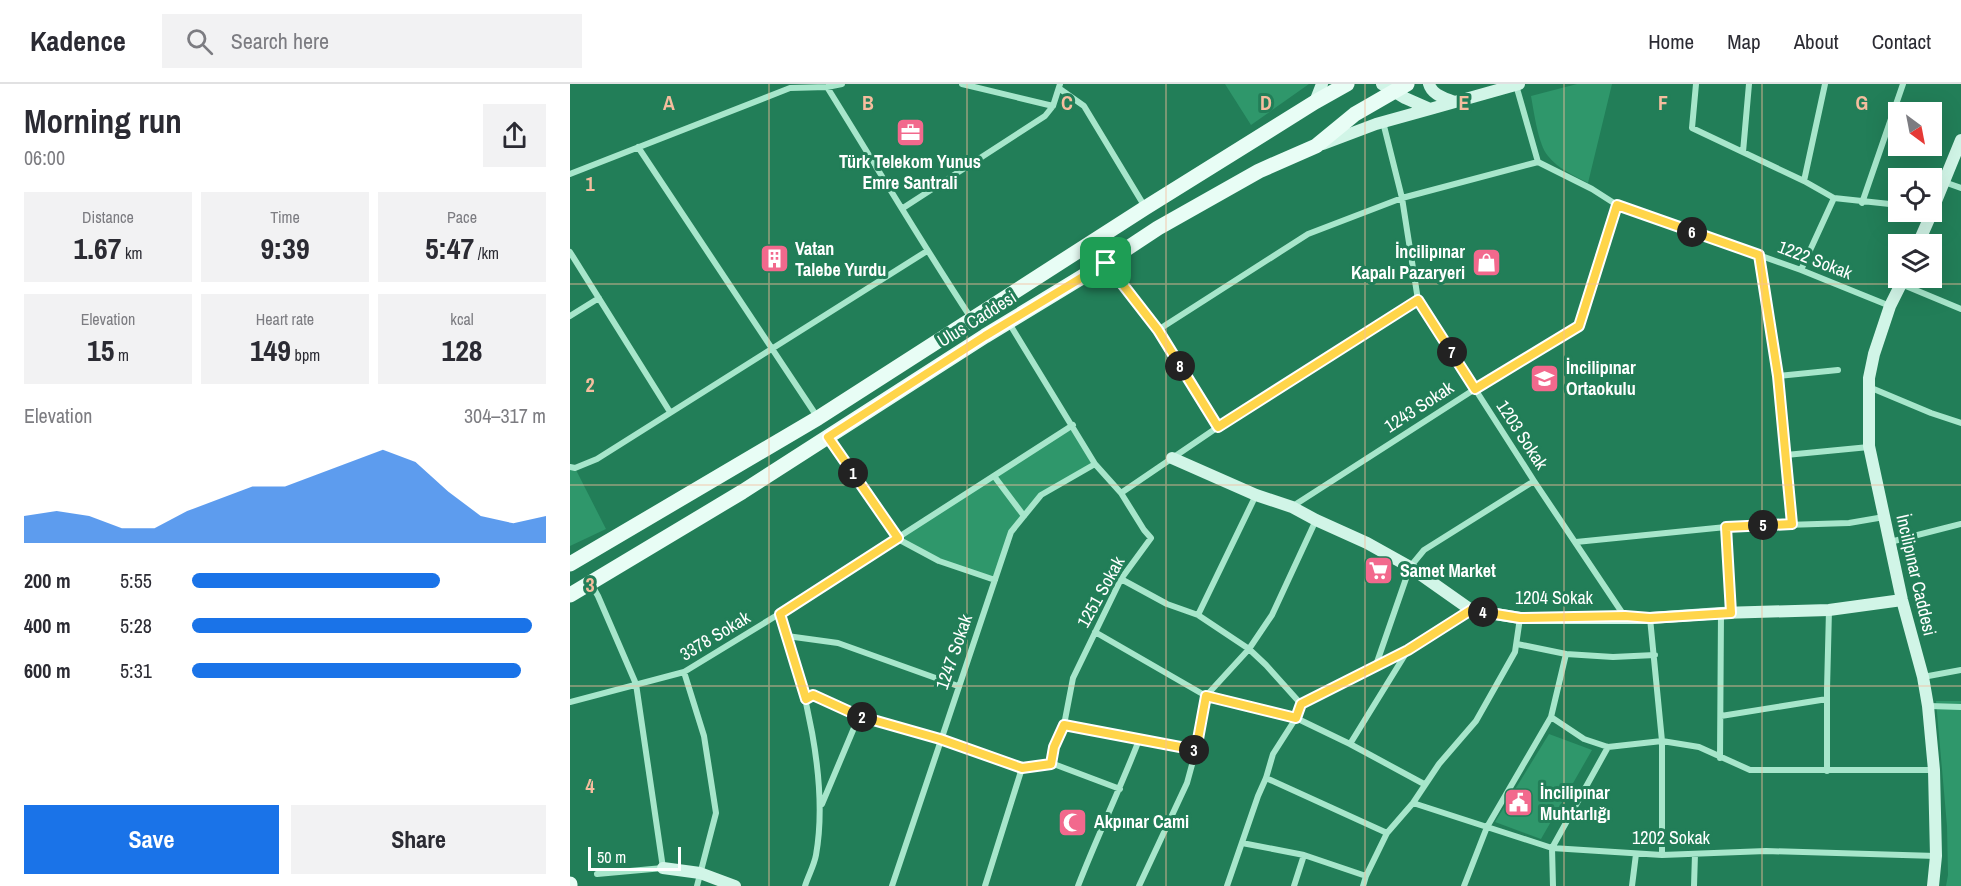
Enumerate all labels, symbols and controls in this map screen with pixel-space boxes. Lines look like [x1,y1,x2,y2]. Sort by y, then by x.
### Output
search box [162,14,582,68]
text: Kadence [30,22,126,60]
icon: search [183,25,216,58]
text: Search here [231,26,329,56]
text: Home [1648,27,1694,56]
text: Map [1727,27,1761,56]
text: About [1794,27,1839,56]
text: Contact [1872,27,1931,56]
text: A [663,89,675,116]
text: B [862,89,874,116]
text: C [1061,89,1073,116]
text: D [1260,89,1272,116]
text: E [1459,89,1470,116]
text: F [1658,89,1668,116]
text: G [1856,89,1868,116]
text: Morning run [24,99,182,143]
north arrow [1888,102,1942,156]
map controls [1888,102,1942,288]
button: share [483,104,546,167]
office icon: Türk Telekom Yunus Emre Santrali [894,117,926,149]
text: 06:00 [24,144,65,171]
place label: Türk Telekom Yunus Emre Santrali [839,149,981,195]
button: locate [1888,168,1942,222]
text: 1 [585,170,595,197]
text: Distance [82,206,134,228]
text: Time [270,206,300,228]
text: Pace [447,206,477,228]
pin: 6 [1677,217,1707,247]
text: 6 [1688,221,1696,243]
text: 1.67 [73,228,121,268]
text: 9:39 [260,228,310,268]
text: 5:47 [425,228,474,268]
street label: 1222 Sokak [1774,234,1857,285]
button: layers [1888,234,1942,288]
place label: Vatan Talebe Yurdu [795,236,886,282]
pin [1080,237,1131,288]
place label: İncilipınar Kapalı Pazaryeri [1351,239,1465,285]
text: km [121,242,143,264]
text: /km [474,242,499,264]
building icon: Vatan Talebe Yurdu [758,243,790,275]
icon: arrive [1089,246,1122,279]
shop icon: İncilipınar Kapalı Pazaryeri [1470,246,1502,278]
street label: Ulus Caddesi [933,284,1021,353]
text: Elevation [81,308,135,330]
text: Heart rate [256,308,314,330]
text: kcal [450,308,474,330]
text: 15 [87,330,114,370]
text: 149 [250,330,291,370]
text: 128 [441,330,483,370]
pin: 7 [1437,337,1467,367]
text: 7 [1448,341,1456,363]
text: m [114,344,129,366]
text: bpm [291,344,320,366]
pin: 8 [1165,351,1195,381]
text: 8 [1176,355,1184,377]
place label: İncilipınar Ortaokulu [1566,355,1636,401]
school or university icon: İncilipınar Ortaokulu [1529,362,1561,394]
text: 2 [585,371,595,398]
street label: 1243 Sokak [1379,375,1459,438]
street label: 1203 Sokak [1491,395,1554,475]
text: Elevation [24,402,92,429]
text: 304–317 m [464,402,546,429]
pin: 1 [838,458,868,488]
text: 1 [849,462,857,484]
pin: 5 [1748,510,1778,540]
street label: İncilipınar Caddesi [1890,512,1943,638]
text: 5 [1759,514,1767,536]
street label: 1251 Sokak [1071,551,1131,632]
supermarket icon: Samet Market [1363,555,1395,587]
place label: Samet Market [1400,558,1496,583]
text: 200 m [24,567,71,594]
text: 5:55 [120,567,152,594]
text: 3 [585,571,595,598]
street label: 1204 Sokak [1515,585,1594,610]
pin: 4 [1468,597,1498,627]
text: 4 [1479,601,1487,623]
street label: 3378 Sokak [675,604,755,666]
street label: 1247 Sokak [929,610,978,693]
text: 400 m [24,612,71,639]
text: 5:28 [120,612,152,639]
text: 600 m [24,657,71,684]
text: 5:31 [120,657,152,684]
pin: 2 [847,702,877,732]
text: 2 [858,706,866,728]
pin: 3 [1179,735,1209,765]
text: 3 [1190,739,1198,761]
text: 4 [585,772,595,799]
place label: İncilipınar Muhtarlığı [1540,780,1611,826]
public building icon: İncilipınar Muhtarlığı [1503,787,1535,819]
button: Save [24,805,279,874]
button: Share [291,805,546,874]
mosque icon: Akpınar Cami [1057,806,1089,838]
place label: Akpınar Cami [1094,809,1189,834]
street label: 1202 Sokak [1632,825,1711,850]
scale bar [588,844,681,872]
text: 50 m [597,846,626,868]

